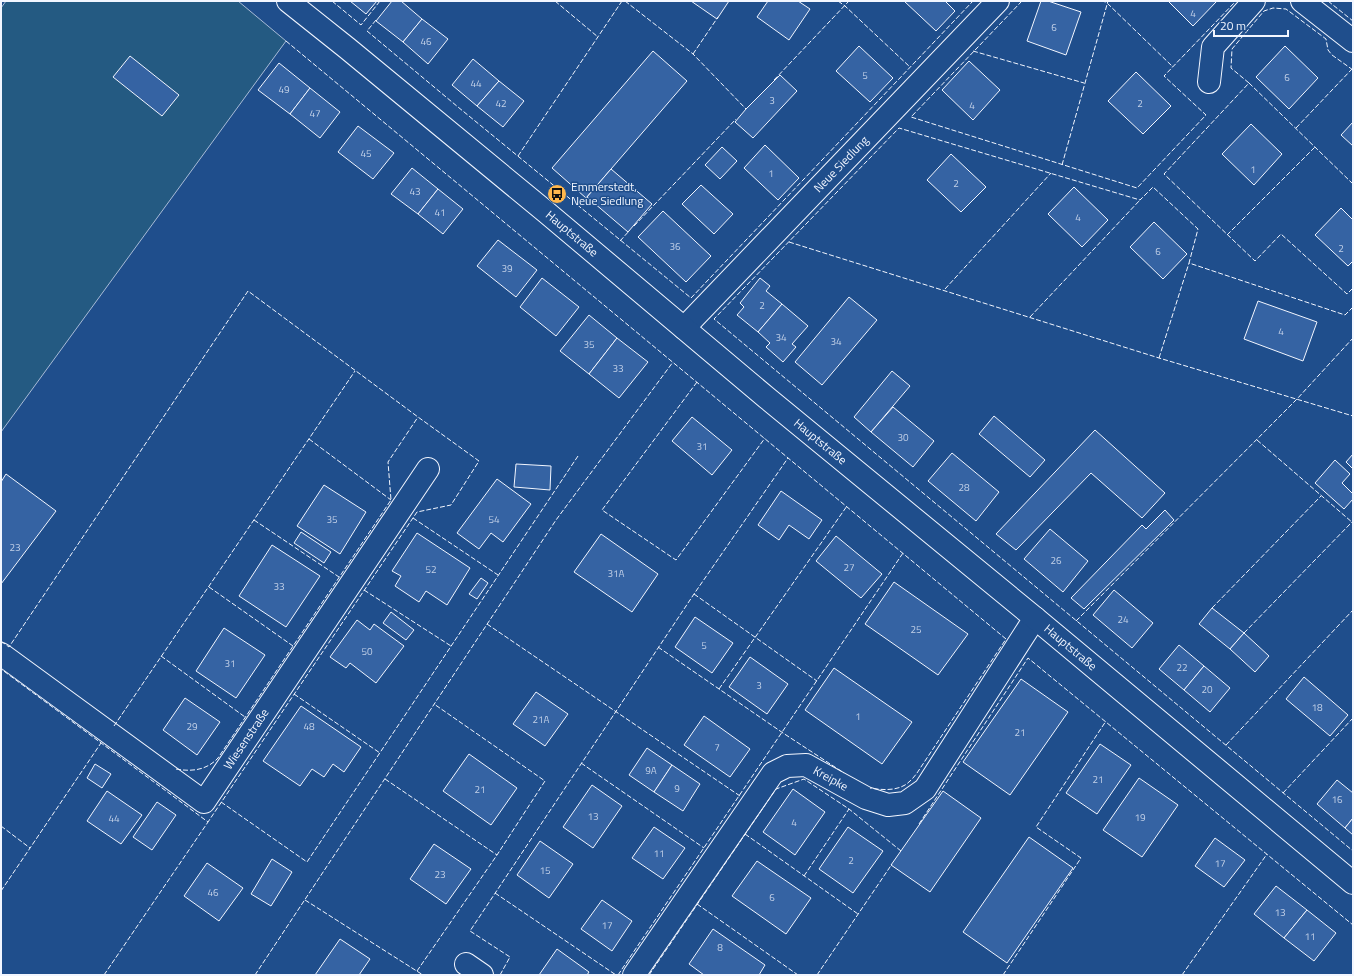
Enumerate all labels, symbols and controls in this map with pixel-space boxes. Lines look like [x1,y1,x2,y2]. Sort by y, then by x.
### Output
house number: 4 [1190,6,1196,21]
scale bar [1214,12,1288,38]
text: 20 m [1220,16,1246,35]
house number: 6 [1051,20,1057,35]
house number: 46 [420,34,432,49]
house number: 5 [862,68,868,83]
house number: 6 [1284,70,1290,85]
house number: 44 [470,76,482,91]
house number: 49 [278,82,290,97]
house number: 3 [769,93,775,108]
house number: 42 [495,96,507,111]
house number: 2 [1137,96,1143,111]
house number: 4 [969,98,975,113]
house number: 47 [309,106,321,121]
street label: Neue Siedlung [809,131,873,197]
house number: 45 [360,146,372,161]
house number: 1 [1250,162,1256,177]
house number: 1 [768,166,774,181]
house number: 2 [953,176,959,191]
place label: Emmerstedt, Neue Siedlung [571,177,643,210]
bus stop icon: Emmerstedt, Neue Siedlung [546,183,568,205]
house number: 43 [409,184,421,199]
house number: 41 [434,205,446,220]
street label: Hauptstraße [542,205,603,261]
house number: 4 [1075,210,1081,225]
house number: 36 [669,239,681,254]
house number: 2 [1338,241,1344,256]
house number: 6 [1155,244,1161,259]
house number: 39 [501,261,513,276]
house number: 2 [759,298,765,313]
house number: 4 [1278,324,1284,339]
house number: 34 [775,330,787,345]
house number: 34 [830,334,842,349]
house number: 35 [583,337,595,352]
house number: 33 [612,361,624,376]
street label: Hauptstraße [790,414,851,469]
house number: 30 [897,430,909,445]
house number: 31 [696,439,708,454]
house number: 28 [958,480,970,495]
house number: 35 [326,512,338,527]
house number: 54 [488,512,500,527]
house number: 23 [9,540,21,555]
house number: 26 [1050,553,1062,568]
house number: 27 [843,560,855,575]
house number: 52 [425,562,437,577]
house number: 31A [607,566,625,581]
house number: 33 [273,579,285,594]
house number: 24 [1117,612,1129,627]
street label: Hauptstraße [1040,619,1101,675]
house number: 25 [910,622,922,637]
house number: 5 [701,638,707,653]
house number: 50 [361,644,373,659]
house number: 31 [224,656,236,671]
house number: 22 [1176,660,1188,675]
house number: 3 [756,678,762,693]
house number: 20 [1201,682,1213,697]
house number: 18 [1311,700,1323,715]
street label: Wiesenstraße [218,704,273,773]
house number: 1 [855,709,861,724]
house number: 21A [532,712,550,727]
house number: 29 [186,719,198,734]
house number: 48 [303,719,315,734]
house number: 21 [1014,725,1026,740]
house number: 7 [714,740,720,755]
street label: Kreipke [810,761,852,795]
house number: 9A [645,763,657,778]
house number: 21 [1092,772,1104,787]
house number: 9 [674,781,680,796]
house number: 21 [474,782,486,797]
house number: 16 [1331,792,1343,807]
house number: 13 [587,809,599,824]
house number: 19 [1134,810,1146,825]
house number: 44 [108,811,120,826]
house number: 4 [791,815,797,830]
house number: 11 [653,846,665,861]
house number: 2 [848,853,854,868]
house number: 17 [1214,856,1226,871]
house number: 15 [539,863,551,878]
house number: 23 [434,867,446,882]
house number: 46 [207,885,219,900]
house number: 6 [769,890,775,905]
house number: 13 [1274,905,1286,920]
house number: 17 [601,918,613,933]
house number: 11 [1304,929,1316,944]
house number: 8 [717,940,723,955]

